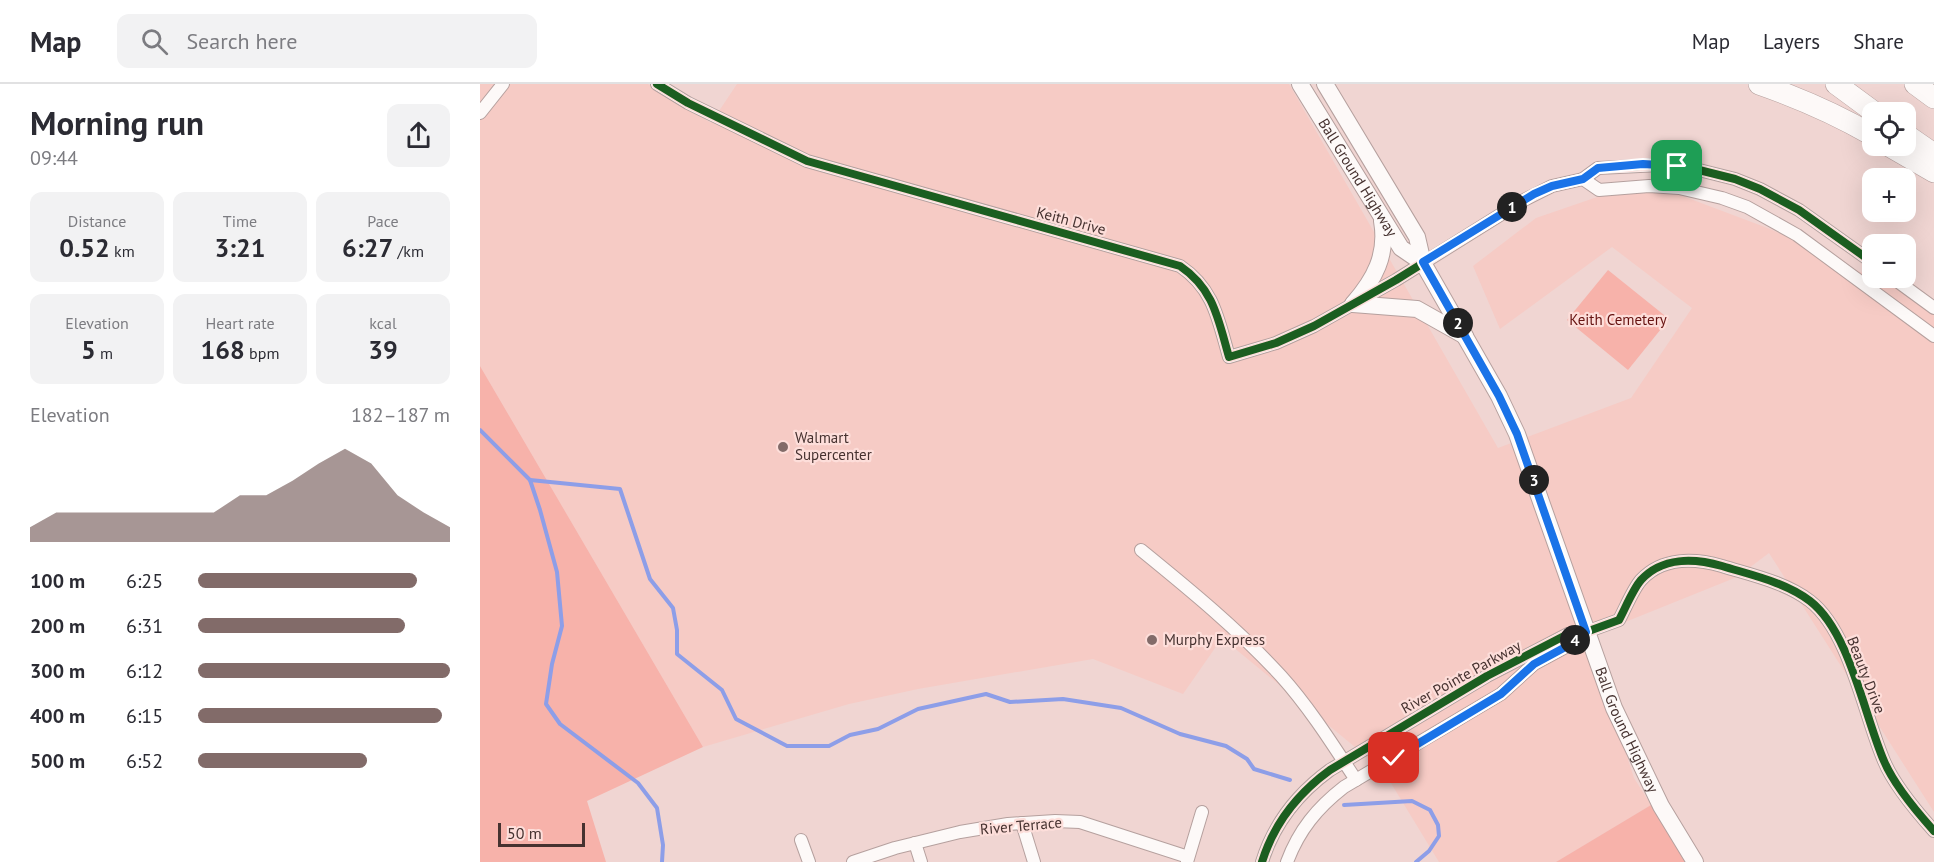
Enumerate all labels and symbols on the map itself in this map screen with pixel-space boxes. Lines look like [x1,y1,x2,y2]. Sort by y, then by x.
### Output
street label: Ball Ground Highway [1314,115,1402,240]
pin [1651,140,1702,191]
pin: 1 [1497,192,1527,222]
street label: Keith Drive [1034,202,1108,239]
pin: 2 [1443,308,1473,338]
park label: Keith Cemetery [1569,310,1667,329]
place label: Walmart Supercenter [795,428,872,464]
marker: Walmart Supercenter [776,440,790,454]
pin: 3 [1519,465,1549,495]
pin: 4 [1560,625,1590,655]
place label: Murphy Express [1164,630,1265,649]
marker: Murphy Express [1145,633,1159,647]
street label: Beauty Drive [1843,634,1890,716]
street label: River Pointe Parkway [1397,636,1524,717]
street label: Ball Ground Highway [1591,664,1663,795]
pin [1368,732,1419,783]
street label: River Terrace [979,812,1063,839]
scale bar [498,820,585,848]

